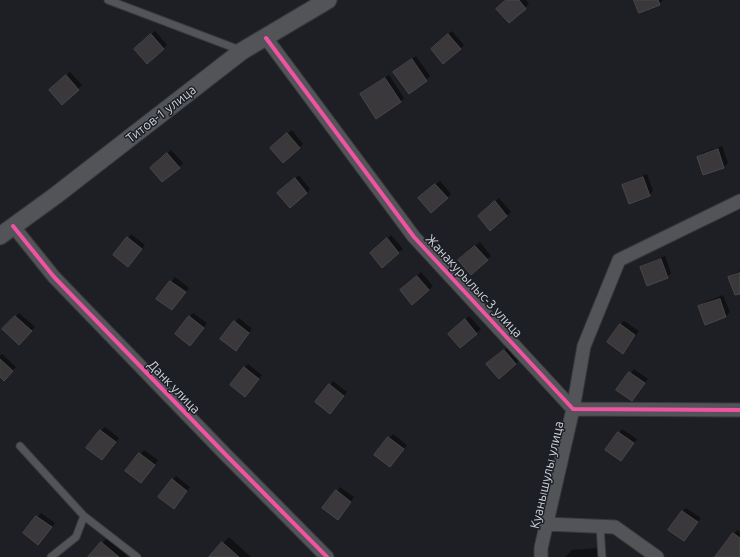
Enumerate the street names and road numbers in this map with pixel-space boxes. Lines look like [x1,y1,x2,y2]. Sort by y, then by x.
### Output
street label: Титов-1 улица [123,82,199,146]
street label: Жанакурылыс-3 улица [422,231,526,341]
street label: Данк улица [145,357,203,417]
street label: Куанышулы улица [527,420,567,530]

